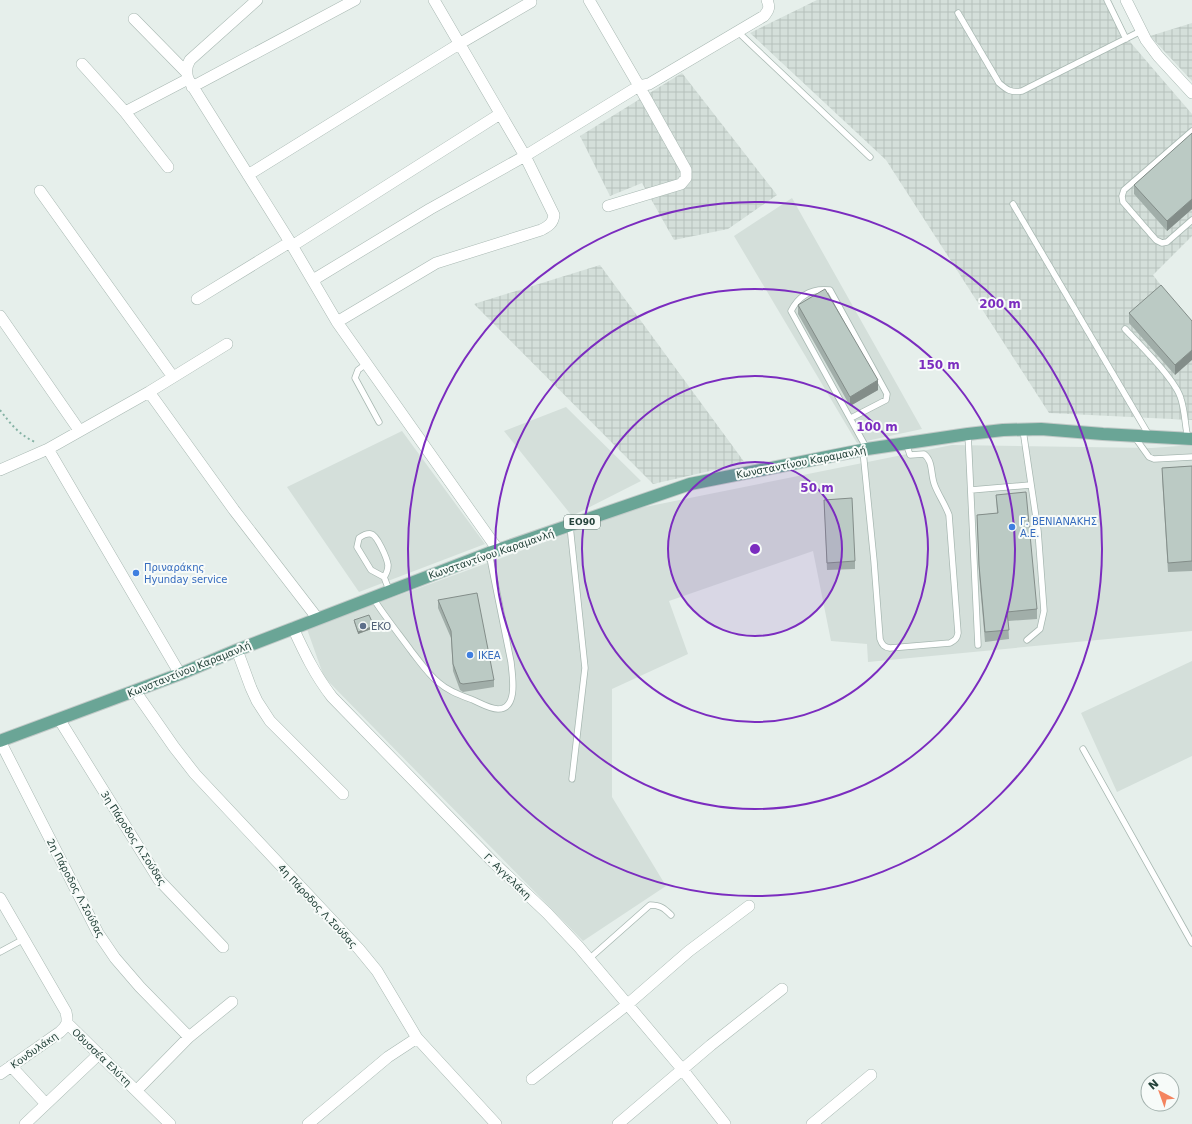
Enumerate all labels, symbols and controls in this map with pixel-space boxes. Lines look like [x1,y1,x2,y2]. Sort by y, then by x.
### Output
text: 200 m [979,297,1021,311]
text: 150 m [918,358,960,372]
text: 100 m [856,420,898,434]
street label: Κωνσταντίνου Καραμανλή [735,444,867,480]
text: 50 m [800,481,834,495]
road number: ΕΟ90 [564,515,600,529]
place label: Γ. ΒΕΝΙΑΝΑΚΗΣ A.E. [1020,516,1097,539]
marker: Γ. ΒΕΝΙΑΝΑΚΗΣ A.E. [1007,522,1017,532]
street label: Κωνσταντίνου Καραμανλή [427,528,555,581]
centre of rings [748,542,762,556]
place label: Πριναράκης Hyunday service [144,562,228,585]
marker: Πριναράκης Hyunday service [131,568,141,578]
marker: EKO [358,621,368,631]
place label: EKO [371,621,391,632]
street label: Κωνσταντίνου Καραμανλή [126,640,252,699]
marker: IKEA [465,650,475,660]
place label: IKEA [478,650,501,661]
street label: 3η Πάροδος Λ.Σούδας [99,789,168,888]
street label: 2η Πάροδος Λ.Σούδας [45,837,106,940]
street label: Γ. Αγγελάκη [482,851,533,901]
street label: 4η Πάροδος Λ.Σούδας [276,862,359,951]
street label: Οδυσσέα Ελύτη [70,1026,134,1088]
street label: Κονδυλάκη [9,1030,60,1071]
north arrow [1140,1072,1180,1112]
text: N [1146,1077,1162,1093]

